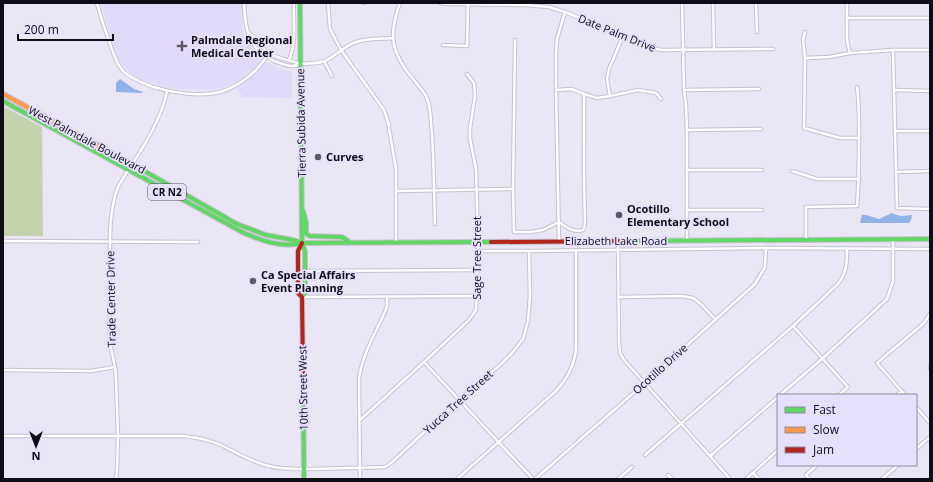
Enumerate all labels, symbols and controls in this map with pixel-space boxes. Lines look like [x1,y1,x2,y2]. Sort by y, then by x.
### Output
street label: Date Palm Drive [576,10,658,55]
scale bar [18,16,113,42]
text: 200 m [24,21,59,38]
place label: Palmdale Regional Medical Center [191,32,292,60]
marker: Palmdale Regional Medical Center [176,40,188,52]
street label: Tierra Subida Avenue [292,68,309,178]
street label: West Palmdale Boulevard [26,102,149,177]
place label: Curves [326,149,364,164]
marker: Curves [313,152,323,162]
road number: CR N2 [148,184,186,200]
place label: Ocotillo Elementary School [627,201,729,229]
marker: Ocotillo Elementary School [614,210,624,220]
street label: Sage Tree Street [469,216,484,300]
street label: Elizabeth Lake Road [565,233,667,248]
street label: Trade Center Drive [102,251,119,347]
place label: Ca Special Affairs Event Planning [261,267,356,295]
marker: Ca Special Affairs Event Planning [248,276,258,286]
street label: Ocotillo Drive [629,340,690,397]
street label: 10th Street West [294,345,311,431]
street label: Yucca Tree Street [420,366,496,437]
legend [777,394,917,466]
text: Fast [813,401,836,418]
text: Slow [813,421,840,438]
north arrow [16,426,56,466]
text: Jam [812,441,834,458]
text: N [32,449,40,464]

